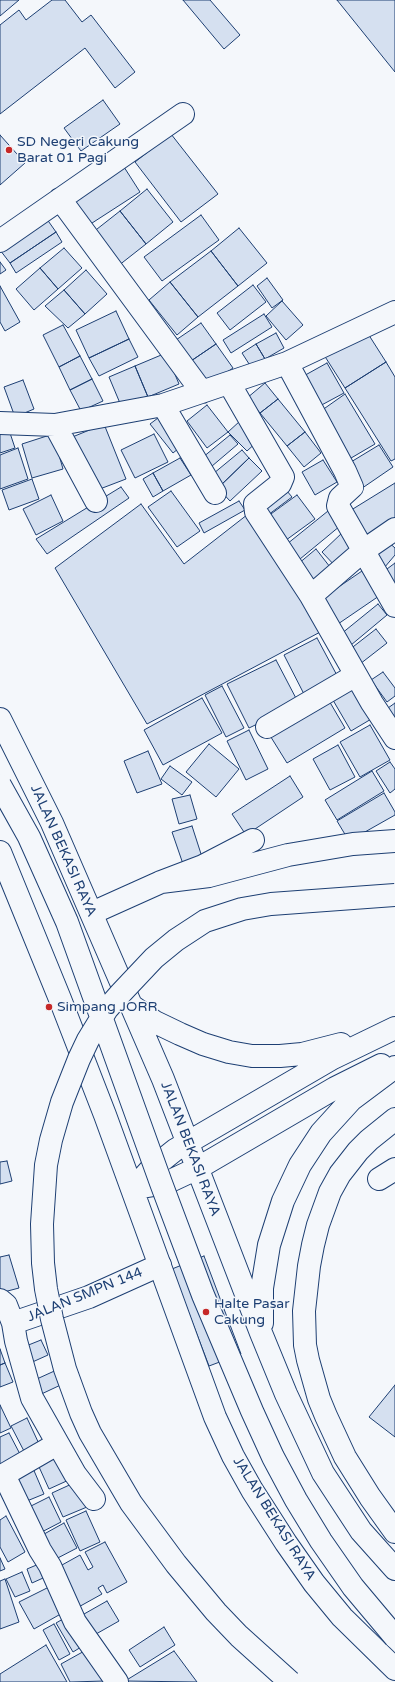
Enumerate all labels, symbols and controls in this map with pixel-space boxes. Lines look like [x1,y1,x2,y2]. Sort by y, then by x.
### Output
place label: SD Negeri Cakung Barat 01 Pagi [17,134,139,166]
marker: SD Negeri Cakung Barat 01 Pagi [4,145,14,155]
street label: JALAN BEKASI RAYA [26,782,100,920]
place label: Simpang JORR [57,999,157,1015]
marker: Simpang JORR [44,1002,54,1012]
street label: JALAN BEKASI RAYA [157,1079,223,1219]
street label: JALAN SMPN 144 [25,1264,145,1326]
place label: Halte Pasar Cakung [214,1296,290,1328]
marker: Halte Pasar Cakung [201,1307,211,1317]
street label: JALAN BEKASI RAYA [229,1454,319,1584]

